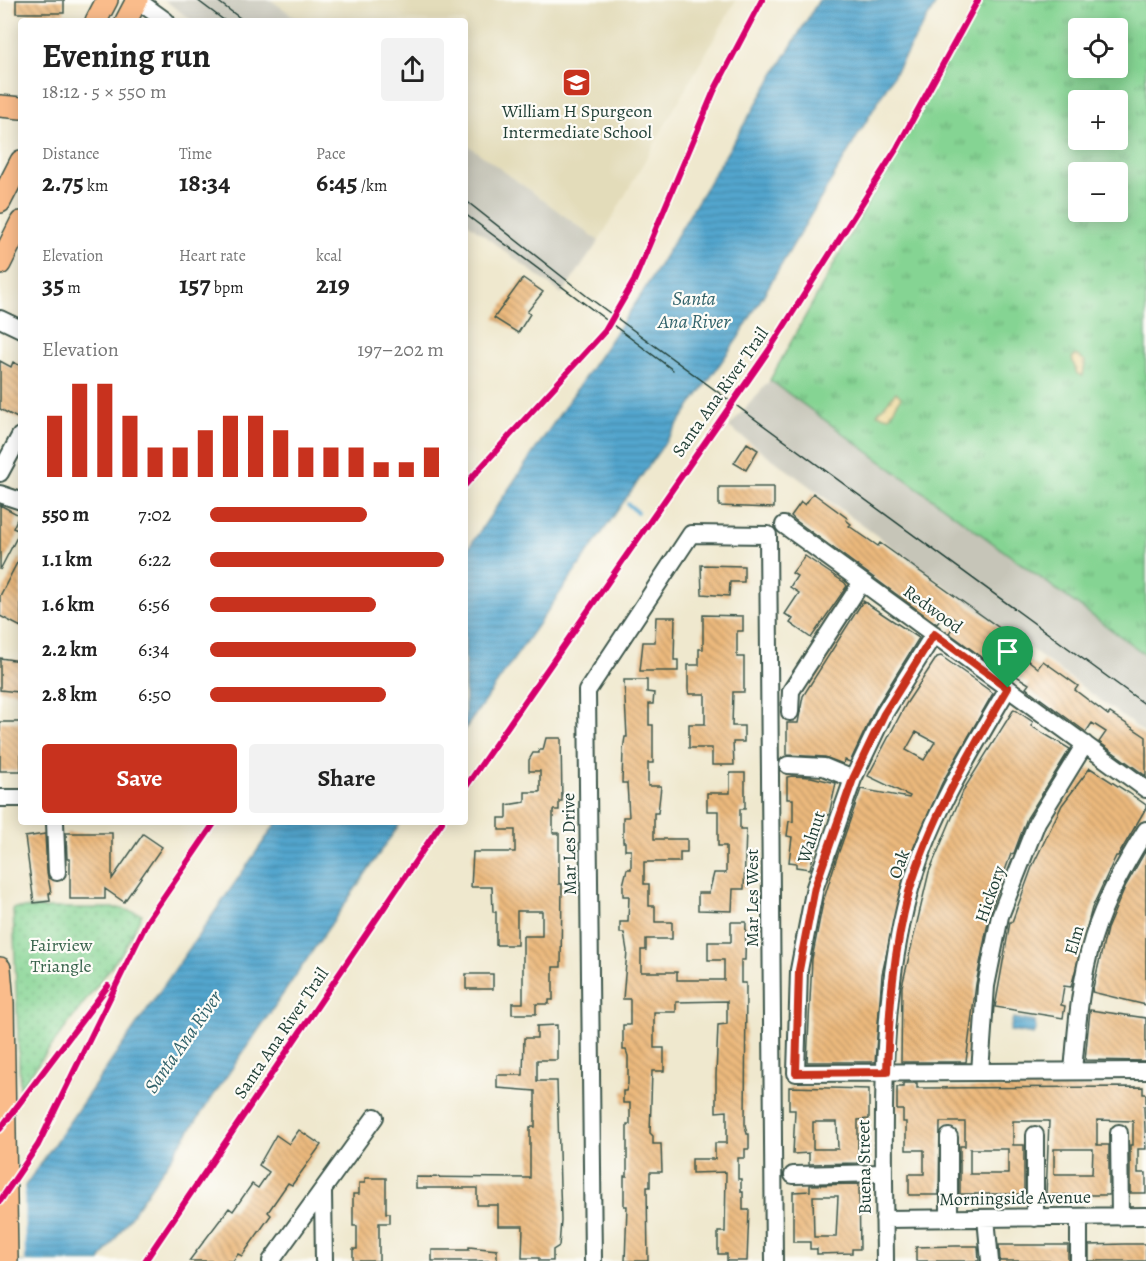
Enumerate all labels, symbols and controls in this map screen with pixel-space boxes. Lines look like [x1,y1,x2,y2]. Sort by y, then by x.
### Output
map controls [1068,18,1128,222]
button: locate [1068,18,1128,78]
text: Evening run [42,33,211,78]
button: share [381,38,444,101]
school or university icon: William H Spurgeon Intermediate School [561,66,593,98]
text: 18:12 · 5 × 550 m [42,78,167,105]
button: + [1068,90,1128,150]
place label: William H Spurgeon Intermediate School [501,99,652,144]
text: Distance [42,143,99,165]
text: Time [179,143,212,165]
text: Pace [316,143,346,165]
button: − [1068,162,1128,222]
text: 2.75 [42,165,84,200]
text: 18:34 [179,165,230,200]
text: 6:45 [316,165,358,200]
text: km [84,175,108,197]
text: /km [358,175,387,197]
text: Elevation [42,245,103,267]
text: Heart rate [179,245,246,267]
text: kcal [316,245,342,267]
text: 35 [42,267,64,302]
text: 157 [179,267,211,302]
text: 219 [316,267,350,302]
text: m [64,277,81,299]
text: bpm [211,277,244,299]
water label: Santa Ana River [657,285,731,335]
street label: Santa Ana River Trail [666,322,774,462]
text: Elevation [42,336,119,363]
text: 197–202 m [357,336,444,363]
text: 550 m [42,501,89,528]
text: 7:02 [138,501,171,528]
text: 1.1 km [42,546,92,573]
text: 6:22 [138,546,171,573]
street label: Redwood [898,579,968,639]
text: 1.6 km [42,591,95,618]
text: 6:56 [138,591,170,618]
pin [982,626,1033,688]
icon: arrive [991,635,1024,668]
text: 2.2 km [42,636,97,663]
text: 6:34 [138,636,169,663]
text: 2.8 km [42,681,97,708]
text: 6:50 [138,681,171,708]
button: Save [42,744,237,813]
button: Share [249,744,444,813]
street label: Mar Les Drive [556,793,582,895]
street label: Walnut [791,808,831,867]
street label: Oak [883,846,915,882]
street label: Mar Les West [740,849,764,947]
street label: Hickory [969,861,1011,926]
street label: Elm [1058,922,1090,958]
park label: Fairview Triangle [30,933,93,978]
street label: Santa Ana River Trail [228,962,334,1103]
water label: Santa Ana River [138,985,229,1099]
street label: Buena Street [851,1119,877,1215]
street label: Morningside Avenue [939,1185,1091,1211]

